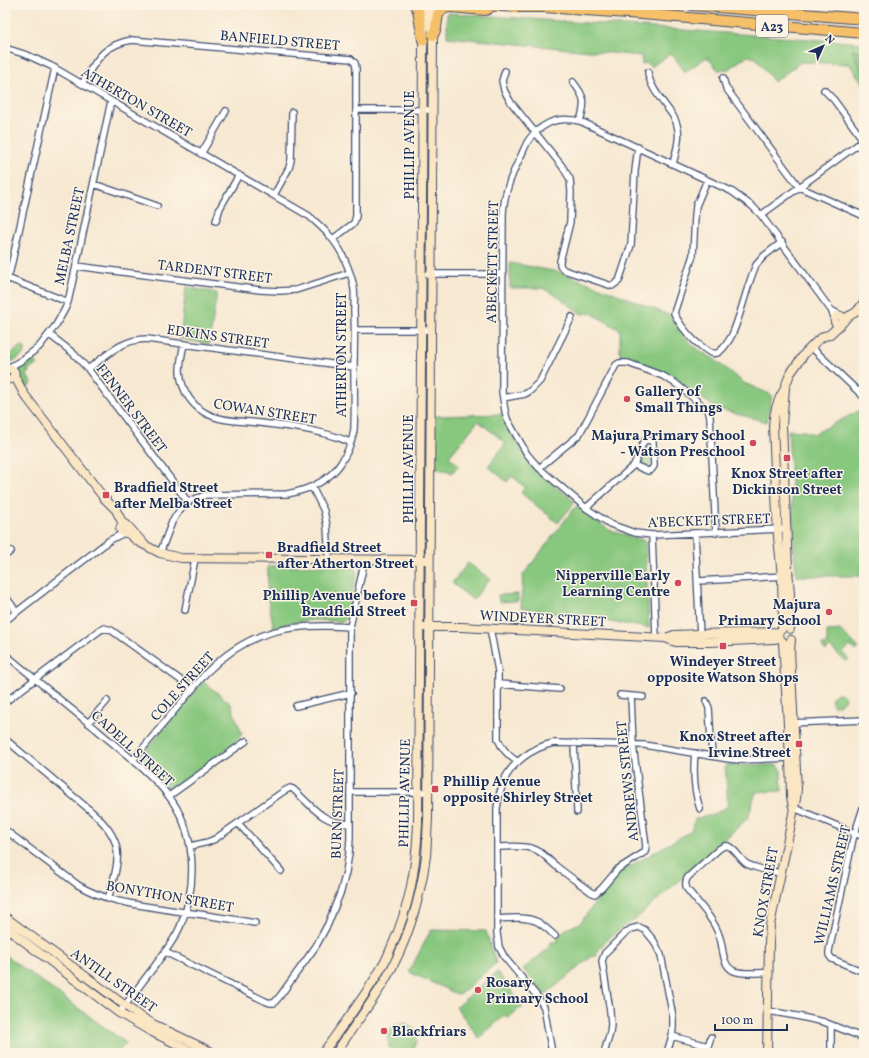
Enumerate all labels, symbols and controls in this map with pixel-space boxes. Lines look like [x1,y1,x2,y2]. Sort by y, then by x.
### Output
road number: A23 [756,15,788,37]
north arrow [803,26,843,66]
street label: BANFIELD STREET [219,27,340,56]
text: N [821,32,837,48]
street label: ATHERTON STREET [77,64,195,143]
street label: PHILLIP AVENUE [401,90,420,200]
street label: MELBA STREET [51,186,90,287]
street label: A'BECKETT STREET [483,200,504,324]
street label: TARDENT STREET [156,256,273,289]
street label: ATHERTON STREET [333,292,352,418]
street label: EDKINS STREET [165,321,270,354]
street label: FENNER STREET [91,360,171,457]
place label: Gallery of Small Things [635,383,722,418]
marker: Gallery of Small Things [622,394,632,404]
street label: COWAN STREET [212,395,318,430]
street label: PHILLIP AVENUE [400,414,419,524]
place label: Majura Primary School - Watson Preschool [591,427,745,462]
marker: Majura Primary School - Watson Preschool [748,438,758,448]
marker: Knox Street after Dickinson Street [782,453,792,463]
place label: Knox Street after Dickinson Street [731,465,843,500]
place label: Bradfield Street after Melba Street [114,479,232,514]
marker: Bradfield Street after Melba Street [101,490,111,500]
street label: A'BECKETT STREET [647,510,771,533]
place label: Bradfield Street after Atherton Street [277,539,414,574]
marker: Bradfield Street after Atherton Street [264,550,274,560]
place label: Nipperville Early Learning Centre [556,567,670,602]
marker: Nipperville Early Learning Centre [673,578,683,588]
place label: Phillip Avenue before Bradfield Street [263,587,406,622]
place label: Majura Primary School [718,596,821,631]
marker: Phillip Avenue before Bradfield Street [409,598,419,608]
street label: WINDEYER STREET [479,607,607,632]
marker: Majura Primary School [824,607,834,617]
marker: Windeyer Street opposite Watson Shops [718,641,728,651]
street label: COLE STREET [147,648,219,726]
place label: Windeyer Street opposite Watson Shops [647,653,799,688]
street label: CADELL STREET [87,707,177,791]
street label: ANDREWS STREET [613,719,644,842]
place label: Knox Street after Irvine Street [679,728,791,763]
street label: PHILLIP AVENUE [395,738,416,848]
marker: Knox Street after Irvine Street [794,739,804,749]
street label: BURN STREET [327,769,350,859]
place label: Phillip Avenue opposite Shirley Street [443,773,593,808]
marker: Phillip Avenue opposite Shirley Street [430,784,440,794]
street label: WILLIAMS STREET [810,824,856,947]
street label: KNOX STREET [749,846,784,939]
street label: BONYTHON STREET [104,877,235,918]
street label: ANTILL STREET [66,945,160,1018]
place label: Rosary Primary School [486,974,589,1009]
marker: Rosary Primary School [473,985,483,995]
scale bar [715,1006,787,1032]
text: 100 m [721,1013,754,1029]
place label: Blackfriars [392,1023,466,1042]
marker: Blackfriars [379,1026,389,1036]

